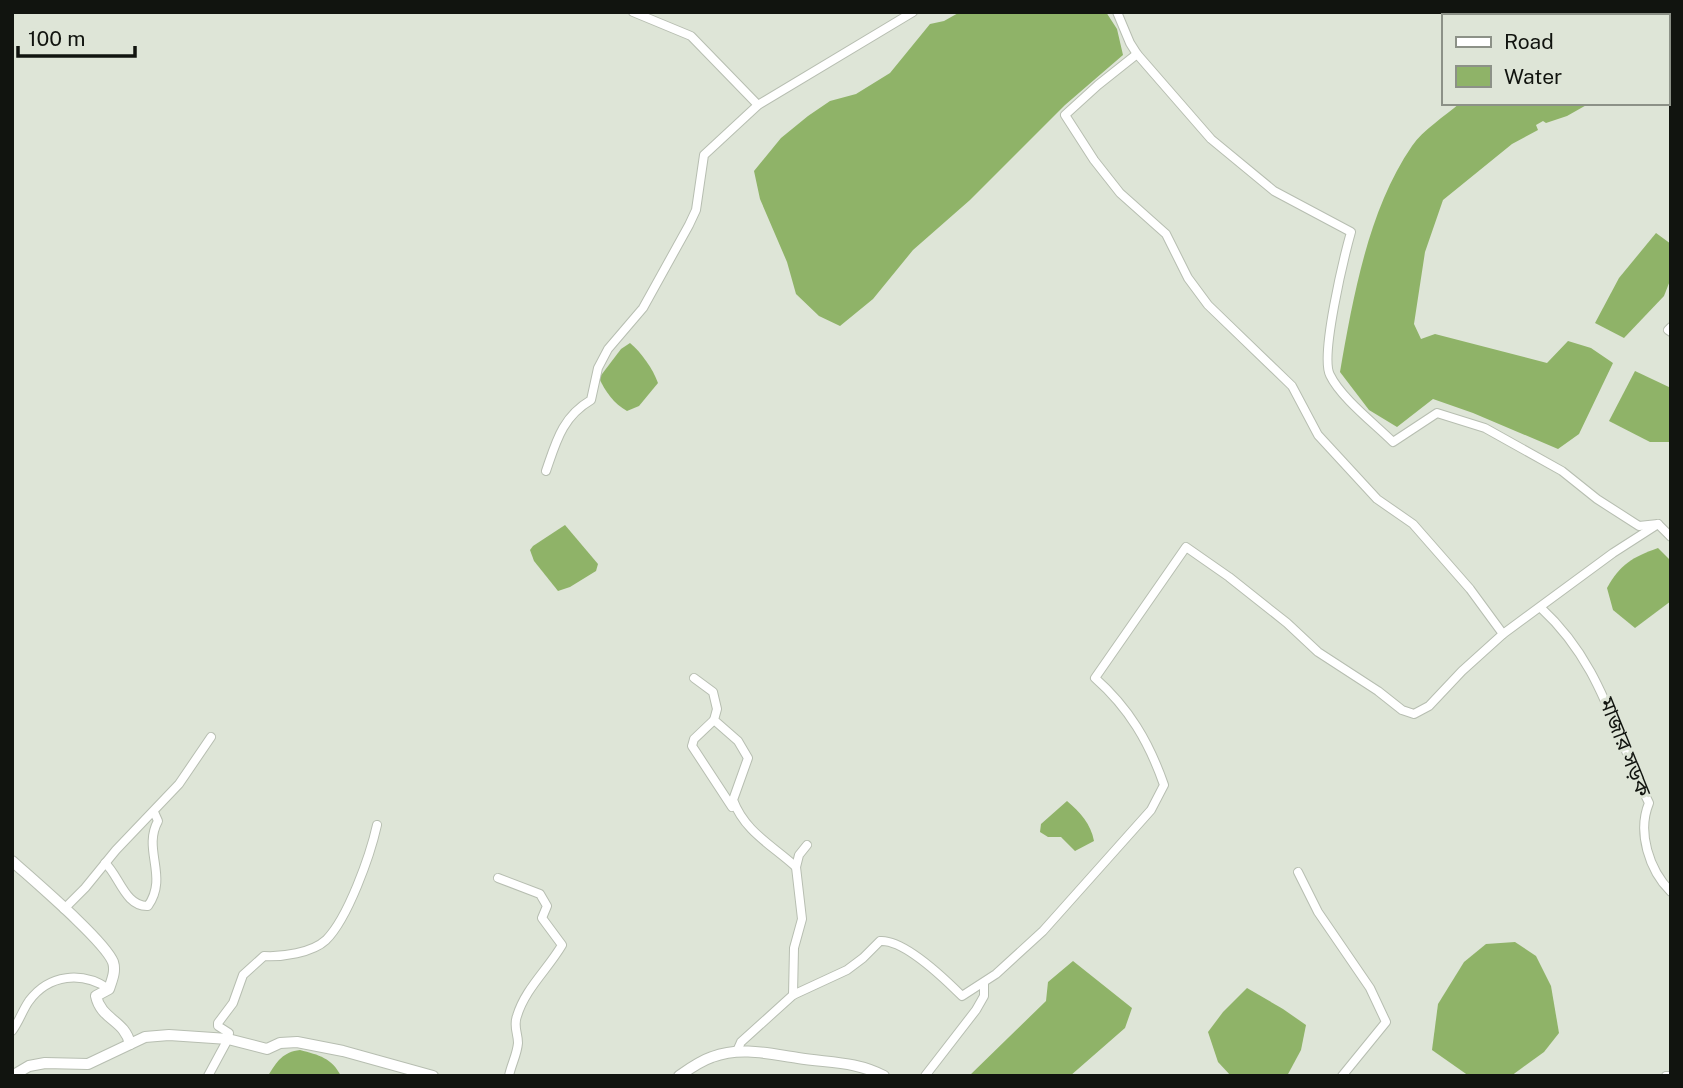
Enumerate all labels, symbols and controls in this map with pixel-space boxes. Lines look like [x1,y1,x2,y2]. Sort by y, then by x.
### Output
scale bar [18,14,135,58]
legend [1442,14,1669,105]
text: 100 m [28,26,85,51]
text: Road [1504,29,1554,54]
text: Water [1504,64,1562,89]
street label: মাজার সড়ক [1594,693,1657,801]

